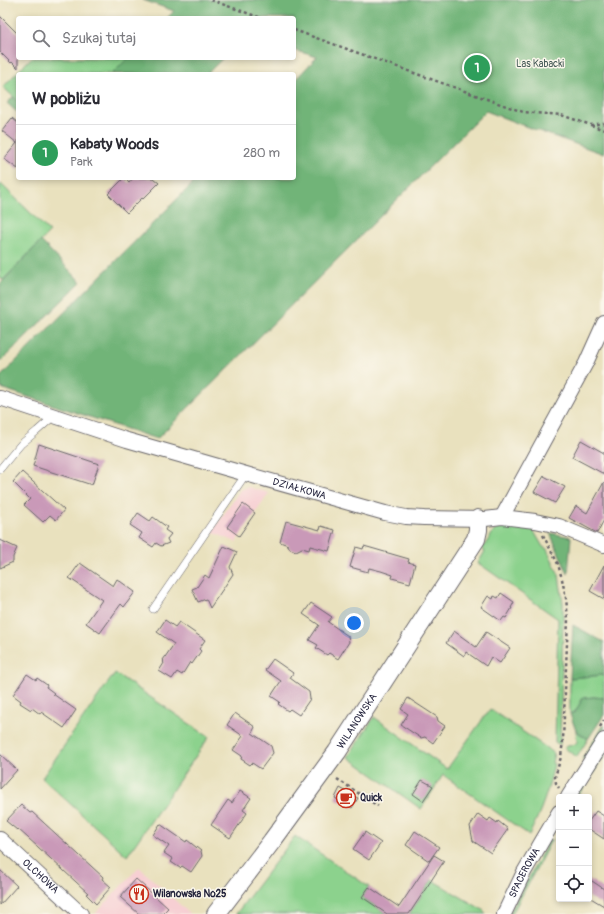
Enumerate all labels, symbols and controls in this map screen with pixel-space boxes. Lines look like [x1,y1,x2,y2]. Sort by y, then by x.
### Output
search box [16,16,296,60]
icon: search [30,27,52,49]
text: Szukaj tutaj [62,29,136,48]
pin: 1 [464,53,490,83]
park label: Las Kabacki [516,58,564,70]
text: W pobliżu [32,88,100,109]
text: Kabaty Woods [70,135,159,154]
text: 1 [42,145,48,161]
text: 280 m [243,145,280,161]
text: Park [70,154,93,170]
street label: DZIAŁKOWA [271,476,328,502]
your location [344,613,364,633]
street label: WILANOWSKA [335,691,380,751]
cafe icon: Quick [335,787,357,809]
place label: Quick [360,792,383,804]
map controls [556,794,592,902]
button: + [556,794,592,830]
button: − [556,830,592,866]
street label: SPACEROWA [507,845,543,900]
street label: OLCHOWA [20,857,61,897]
button: locate [556,866,592,902]
restaurant icon: Wilanowska No25 [128,883,150,905]
place label: Wilanowska No25 [153,888,227,900]

